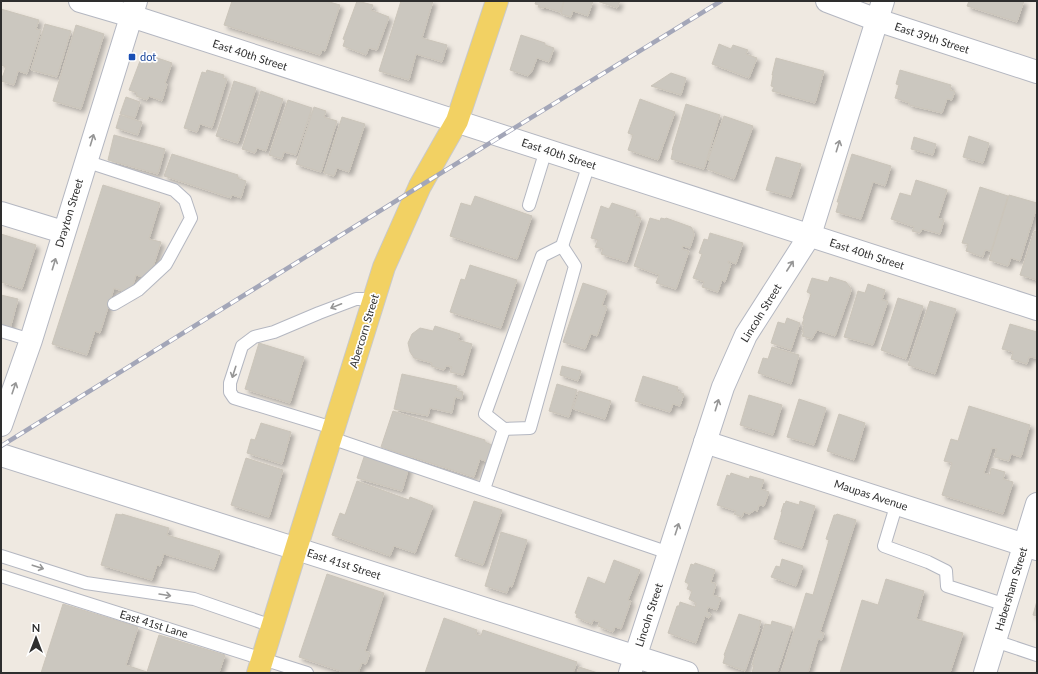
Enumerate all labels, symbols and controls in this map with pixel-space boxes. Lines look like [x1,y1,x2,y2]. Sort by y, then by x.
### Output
street label: East 39th Street [893,19,971,56]
street label: East 40th Street [211,36,289,73]
place label: dot [140,50,156,63]
marker: dot [127,52,137,62]
one-way arrow [89,134,96,147]
street label: East 40th Street [520,135,598,172]
one-way arrow [835,140,842,153]
street label: Drayton Street [52,177,85,249]
street label: East 40th Street [828,235,906,272]
one-way arrow [51,258,58,271]
one-way arrow [787,260,795,272]
street label: Lincoln Street [737,281,784,344]
street label: Abercorn Street [346,292,381,369]
one-way arrow [330,303,342,311]
one-way arrow [230,366,237,379]
one-way arrow [11,382,18,395]
one-way arrow [714,399,721,412]
street label: Maupas Avenue [833,476,910,513]
one-way arrow [674,523,681,536]
street label: Habersham Street [992,545,1029,632]
street label: East 41st Street [306,546,383,582]
one-way arrow [32,564,44,572]
street label: Lincoln Street [632,581,665,648]
one-way arrow [158,591,171,599]
street label: East 41st Lane [118,607,190,640]
north arrow [16,618,56,658]
text: N [32,621,40,634]

